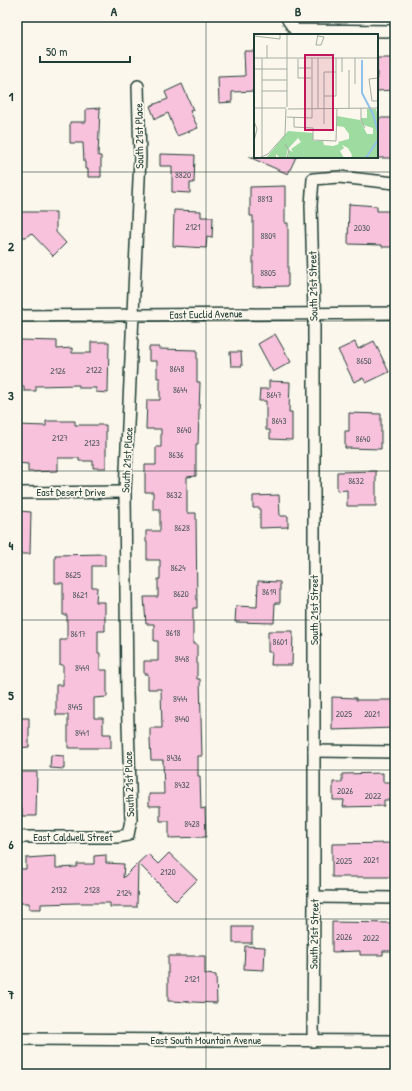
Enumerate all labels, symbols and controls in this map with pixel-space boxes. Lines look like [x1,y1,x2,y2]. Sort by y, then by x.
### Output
text: A [111,2,118,20]
text: B [295,2,302,20]
inset map [254,34,378,158]
scale bar [40,38,130,64]
text: 50 m [46,43,67,60]
text: 1 [9,87,14,105]
street label: South 21st Place [131,102,147,169]
house number: 8820 [175,169,191,181]
house number: 8813 [257,193,273,205]
house number: 2121 [186,221,200,233]
house number: 2030 [354,222,370,234]
house number: 8809 [260,230,276,242]
text: 2 [8,237,15,255]
street label: South 21st Street [305,251,321,321]
house number: 8805 [260,267,276,279]
street label: East Euclid Avenue [169,306,243,322]
house number: 8650 [356,355,372,367]
house number: 8648 [170,363,184,375]
house number: 2122 [86,364,103,376]
house number: 2126 [50,365,66,377]
house number: 8644 [173,384,188,396]
text: 3 [8,386,14,404]
house number: 8647 [266,389,282,401]
house number: 8643 [272,415,286,427]
house number: 8640 [177,424,191,436]
street label: South 21st Place [118,426,136,493]
house number: 2127 [52,432,69,444]
house number: 8640 [356,433,370,445]
house number: 2123 [84,437,100,449]
house number: 8636 [168,449,184,461]
house number: 8632 [348,475,365,487]
street label: East Desert Drive [36,485,106,499]
house number: 8632 [166,489,183,501]
house number: 8628 [174,522,190,534]
text: 4 [9,536,14,554]
house number: 8624 [170,562,186,574]
house number: 8625 [65,569,81,581]
street label: South 21st Street [307,575,321,645]
house number: 8619 [262,586,277,598]
house number: 8620 [173,588,189,600]
house number: 8621 [73,589,87,601]
house number: 8618 [166,627,180,639]
house number: 8617 [70,628,86,640]
house number: 8601 [273,636,287,648]
house number: 8448 [175,653,189,665]
house number: 8449 [75,662,90,674]
text: 5 [8,686,14,704]
house number: 8444 [173,693,188,705]
house number: 8445 [68,701,82,713]
house number: 2025 [336,708,352,720]
house number: 2021 [364,708,380,720]
house number: 8440 [175,713,189,725]
house number: 8441 [75,727,89,739]
street label: South 21st Place [121,750,137,817]
house number: 8436 [167,752,182,764]
house number: 8432 [174,779,191,791]
house number: 2026 [337,785,353,797]
house number: 2022 [365,790,382,802]
house number: 8428 [184,818,200,830]
street label: East Caldwell Street [33,830,113,844]
text: 6 [8,835,14,853]
house number: 2021 [363,854,379,866]
house number: 2025 [336,855,352,867]
house number: 2120 [160,866,176,878]
house number: 2132 [51,884,68,896]
house number: 2128 [84,884,100,896]
house number: 2124 [116,887,132,899]
street label: South 21st Street [306,899,322,969]
house number: 2026 [336,931,352,943]
house number: 2022 [363,932,380,944]
house number: 2121 [185,973,199,985]
text: 7 [7,985,15,1003]
street label: East South Mountain Avenue [151,1033,262,1047]

